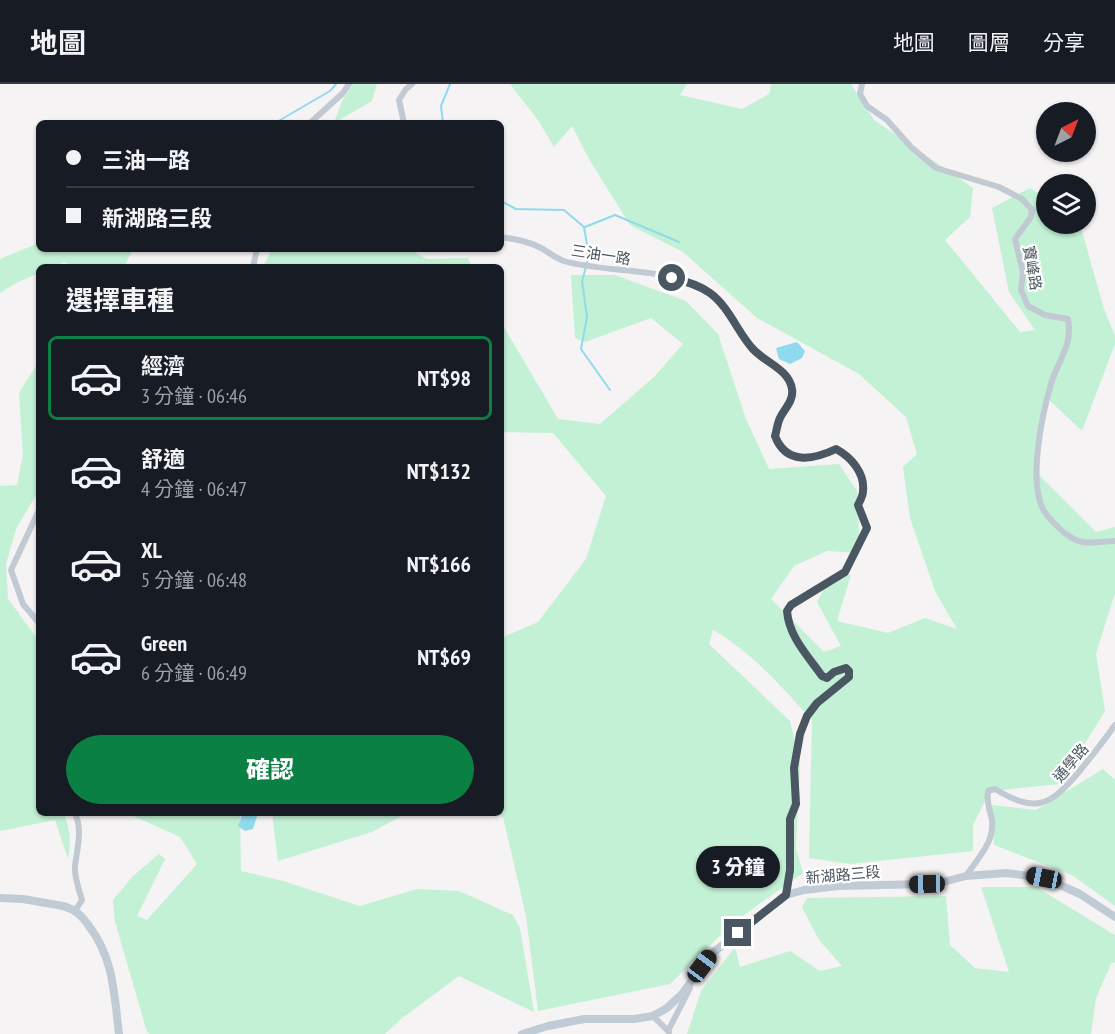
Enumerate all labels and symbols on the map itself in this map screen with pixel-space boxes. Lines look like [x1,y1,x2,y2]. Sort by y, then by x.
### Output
north arrow [1036,102,1096,162]
street label: 三油一路 [570,240,632,269]
street label: 寶峰路 [1019,244,1046,292]
route start [658,264,685,291]
street label: 通學路 [1049,739,1092,786]
callout: 3 分鐘 [696,846,780,888]
street label: 新湖路三段 [805,862,881,887]
car [1025,866,1063,890]
car [909,875,945,893]
route end [724,919,751,946]
car [684,946,720,986]

